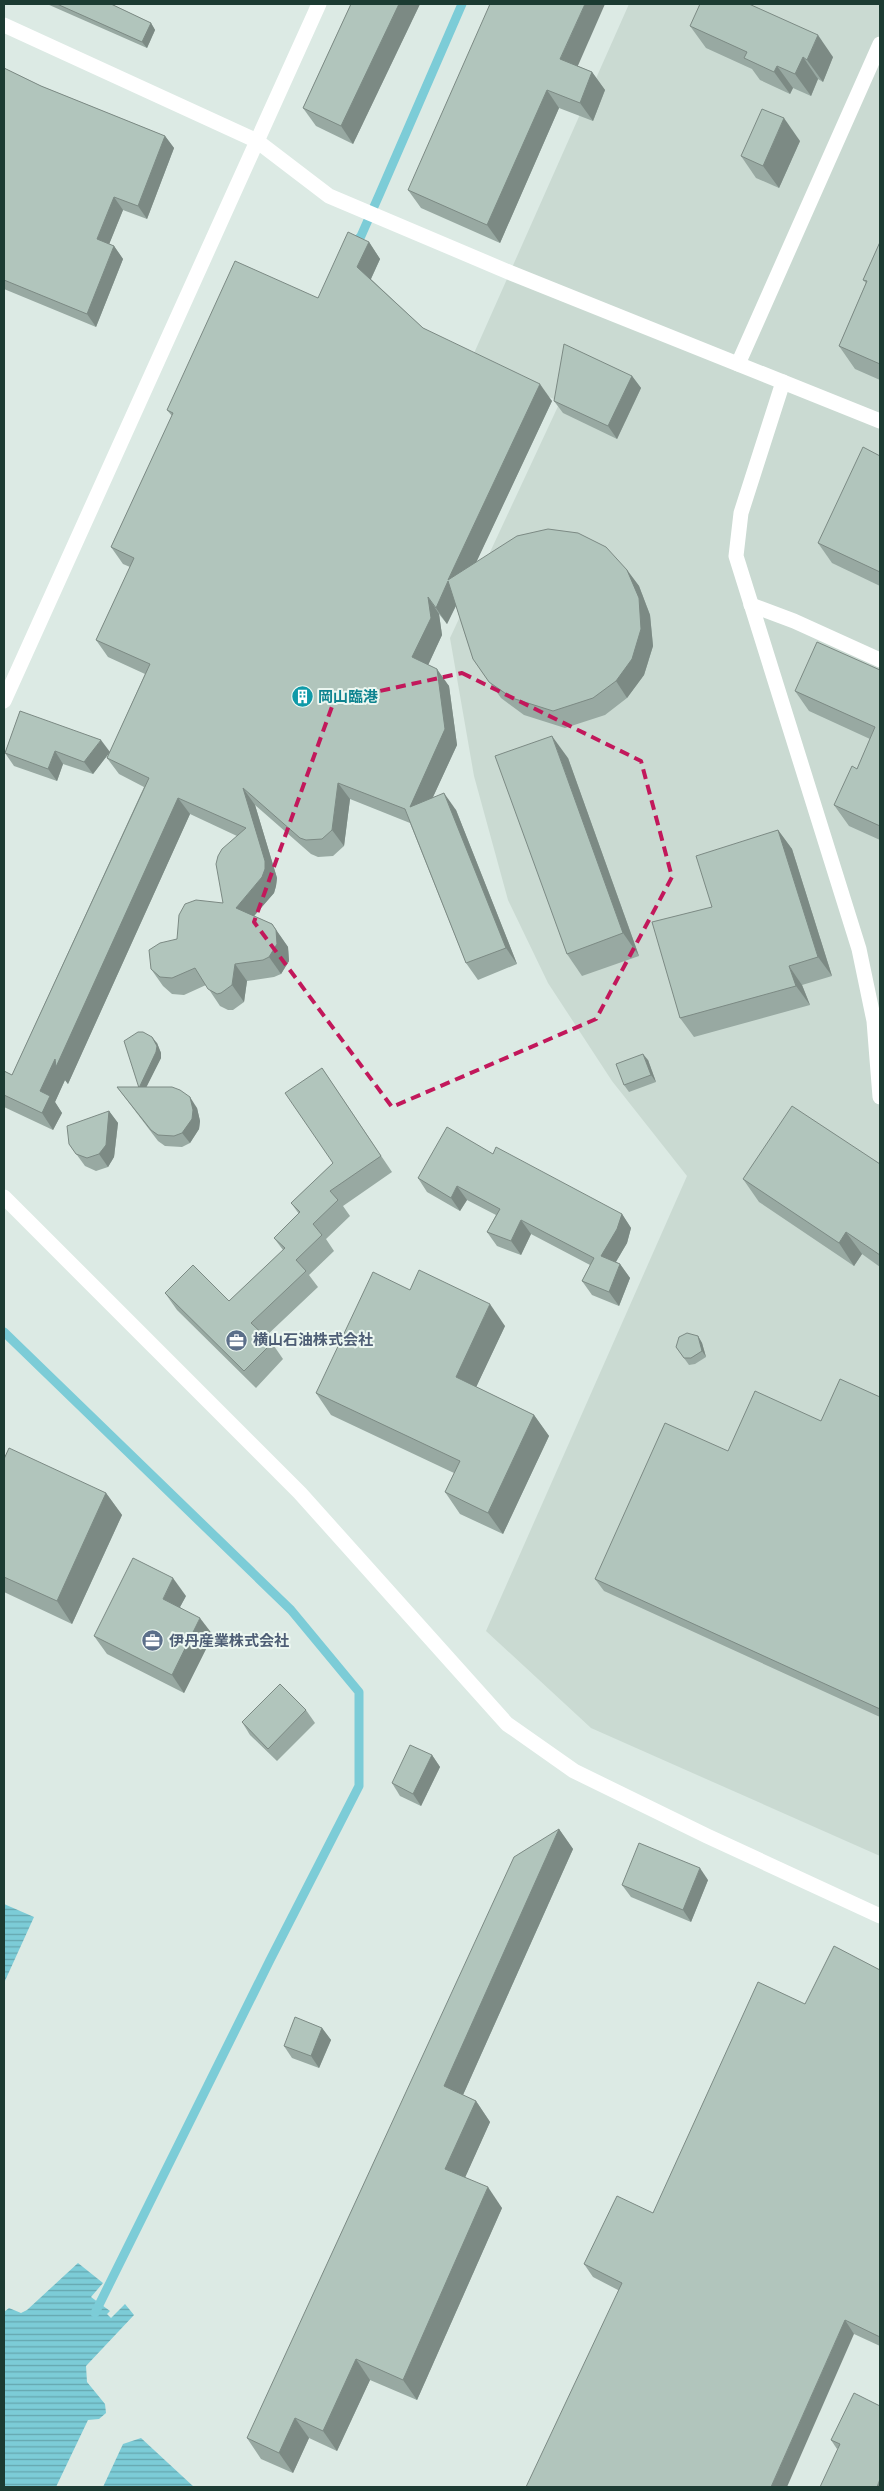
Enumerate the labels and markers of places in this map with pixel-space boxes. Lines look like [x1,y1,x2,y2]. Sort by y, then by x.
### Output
building icon: 岡山臨港 [290,685,314,709]
place label: 岡山臨港 [318,686,378,707]
office icon: 横山石油株式会社 [225,1328,249,1352]
place label: 横山石油株式会社 [253,1329,373,1350]
office icon: 伊丹産業株式会社 [141,1629,165,1653]
place label: 伊丹産業株式会社 [169,1630,289,1651]

